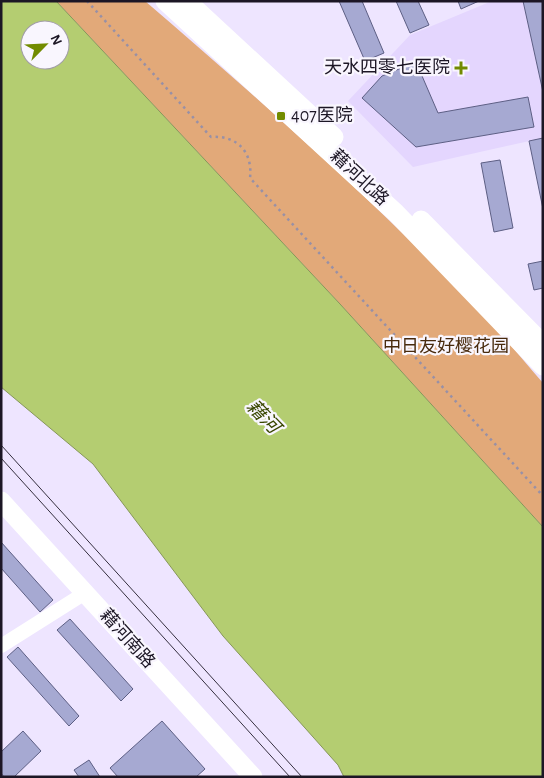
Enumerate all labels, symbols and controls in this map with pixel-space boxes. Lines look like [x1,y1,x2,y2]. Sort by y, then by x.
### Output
north arrow [20,20,70,70]
text: N [48,33,64,47]
place label: 天水四零七医院 [324,57,450,77]
marker: 天水四零七医院 [454,61,468,75]
place label: 407医院 [291,105,353,125]
marker: 407医院 [275,110,287,122]
street label: 藉河北路 [327,145,393,209]
park label: 中日友好樱花园 [383,336,509,356]
water label: 藉河 [243,396,287,440]
street label: 藉河南路 [96,605,159,672]

